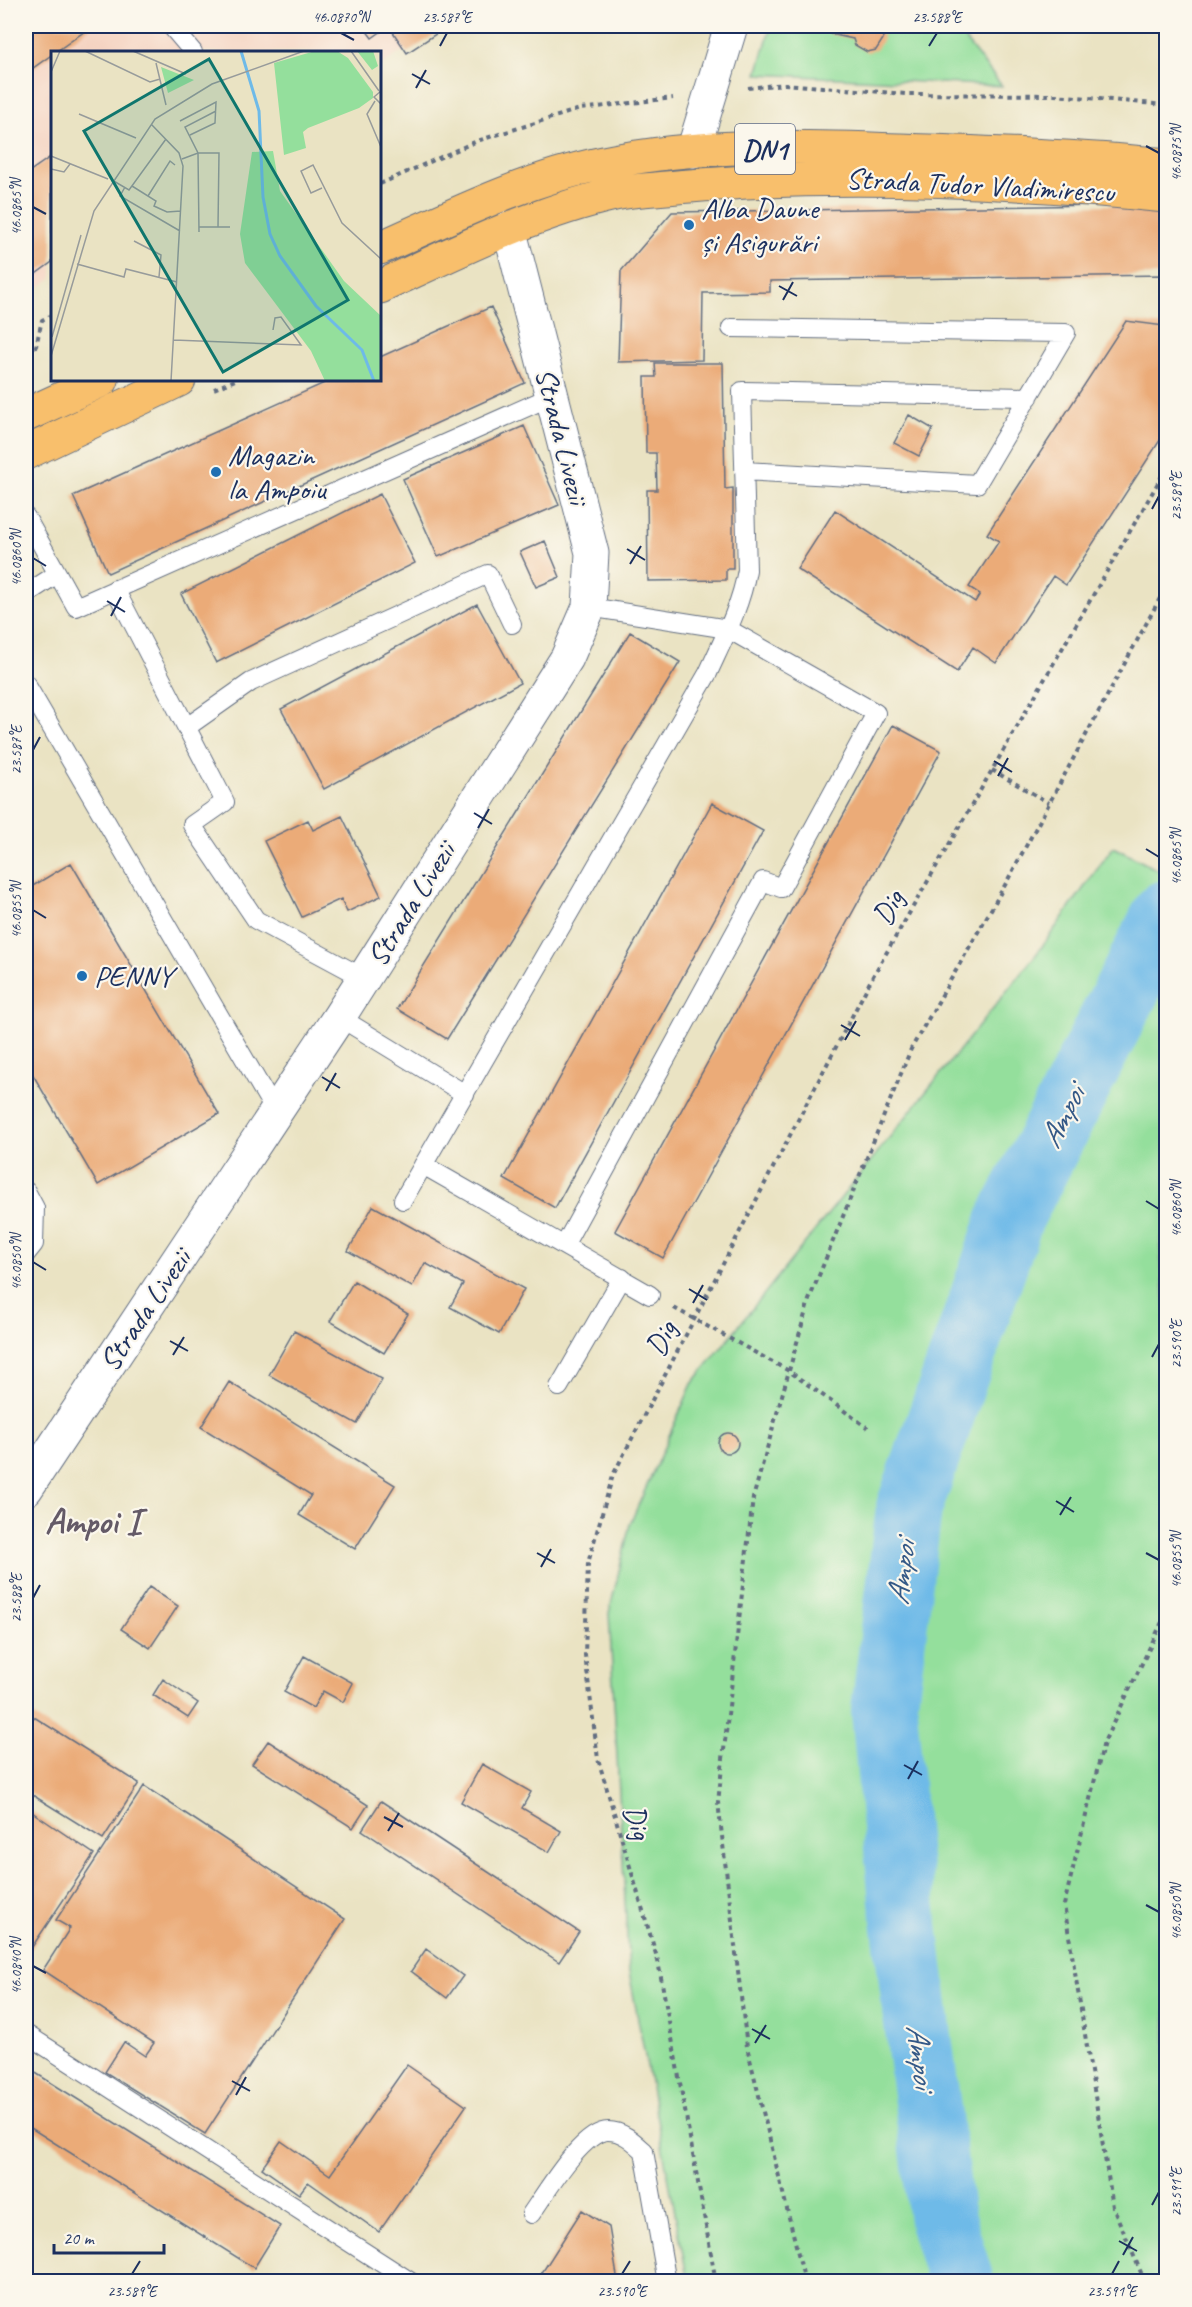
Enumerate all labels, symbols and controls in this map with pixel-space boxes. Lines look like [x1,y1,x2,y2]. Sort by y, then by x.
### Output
text: 46.0870°N [313,8,372,27]
text: 23.587°E [423,8,474,27]
text: 23.588°E [913,8,964,27]
inset map [51,51,381,381]
text: 46.0875°N [1167,122,1186,181]
road number: DN1 [735,124,795,174]
street label: Strada Tudor Vladimirescu [845,159,1117,211]
text: 46.0865°N [7,176,26,235]
place label: Alba Daune și Asigurări [701,189,821,261]
marker: Alba Daune și Asigurări [682,218,696,232]
street label: Strada Livezii [527,364,598,511]
place label: Magazin la Ampoiu [228,436,327,508]
marker: Magazin la Ampoiu [209,465,223,479]
text: 23.589°E [1167,469,1186,520]
text: 46.0860°N [7,527,26,586]
text: 23.587°E [7,723,26,774]
text: 46.0865°N [1167,826,1186,885]
street label: Strada Livezii [358,832,466,973]
text: 46.0855°N [7,879,26,938]
street label: Dig [863,882,914,931]
place label: PENNY [94,957,178,995]
marker: PENNY [75,969,89,983]
water label: Ampoi [1029,1072,1098,1155]
text: 46.0860°N [1167,1178,1186,1237]
text: 46.0850°N [7,1231,26,1290]
street label: Strada Livezii [90,1239,201,1378]
street label: Dig [636,1313,686,1362]
text: 23.590°E [1167,1317,1186,1368]
district label: Ampoi I [45,1498,148,1544]
text: 46.0855°N [1167,1529,1186,1588]
water label: Ampoi [877,1531,926,1607]
text: 23.588°E [7,1571,26,1622]
street label: Dig [615,1800,661,1845]
text: 46.0850°N [1167,1881,1186,1940]
text: 46.0840°N [7,1935,26,1994]
water label: Ampoi [897,2022,946,2098]
text: 23.591°E [1167,2165,1186,2216]
scale bar [54,2217,164,2255]
text: 20 m [63,2227,96,2249]
text: 23.589°E [108,2282,159,2301]
text: 23.590°E [598,2282,649,2301]
text: 23.591°E [1088,2282,1139,2301]

